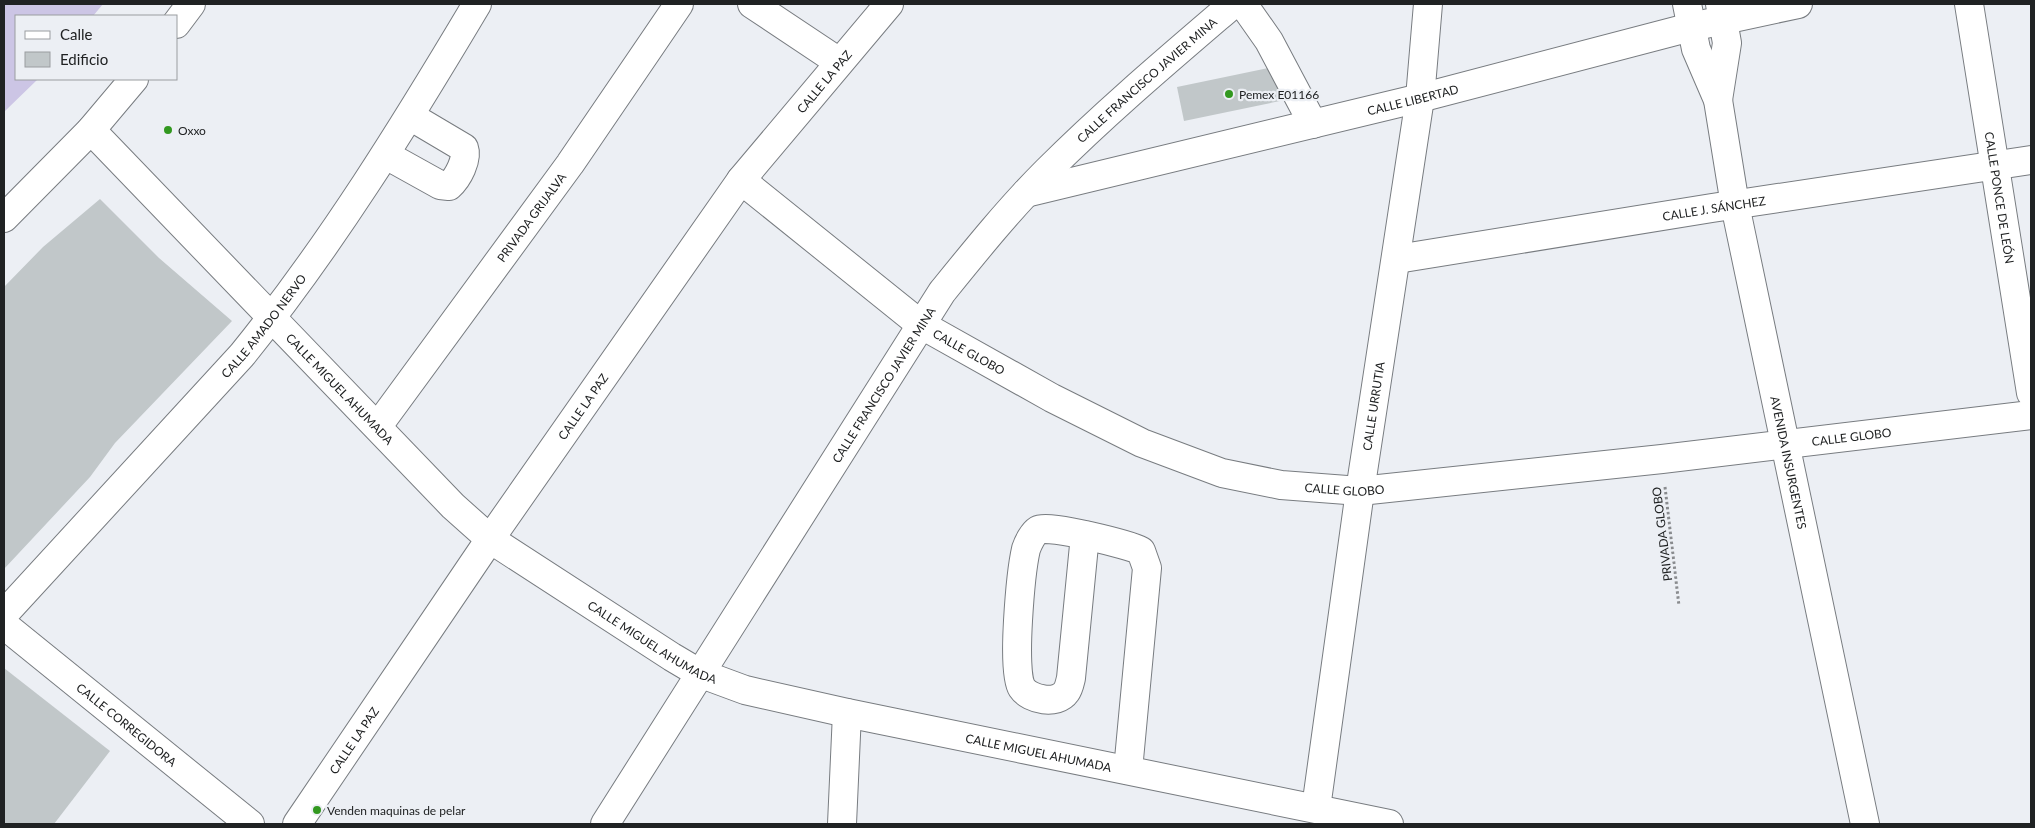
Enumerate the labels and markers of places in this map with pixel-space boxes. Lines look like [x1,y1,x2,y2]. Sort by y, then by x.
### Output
place label: Pemex E01166 [1239,87,1319,102]
marker: Pemex E01166 [1223,88,1235,100]
place label: Oxxo [178,123,206,138]
marker: Oxxo [162,124,174,136]
place label: Venden maquinas de pelar [327,803,466,818]
marker: Venden maquinas de pelar [311,804,323,816]

